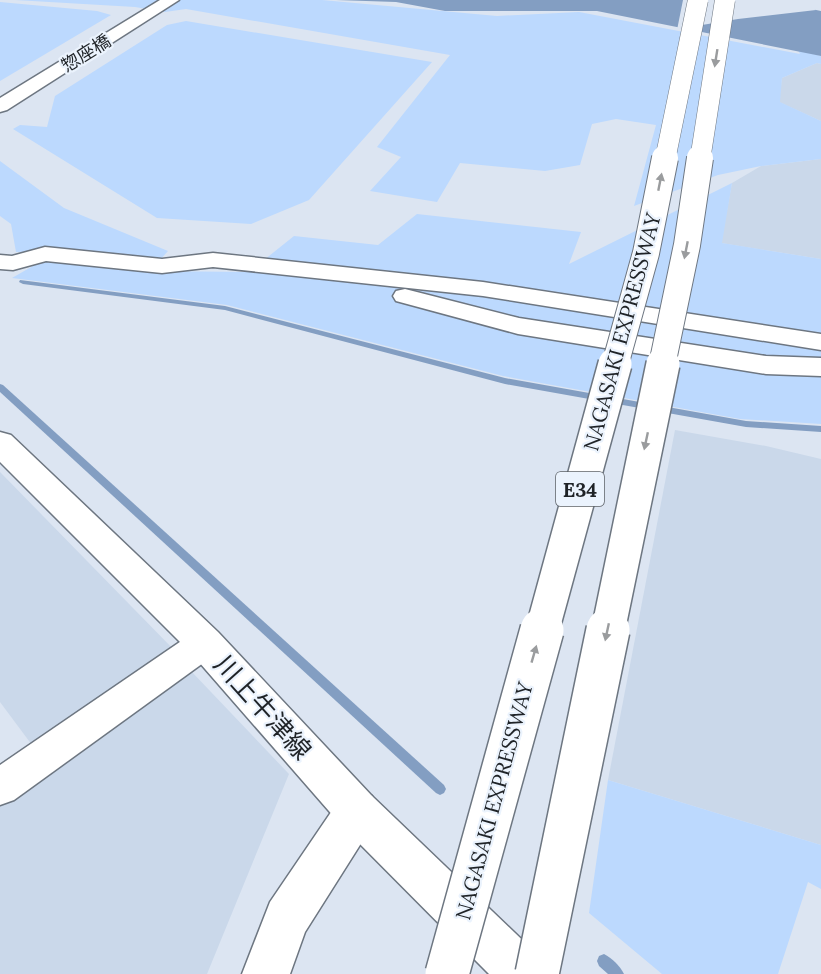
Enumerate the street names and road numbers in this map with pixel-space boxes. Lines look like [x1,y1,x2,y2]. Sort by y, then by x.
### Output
street label: 惣座橋 [57,29,115,77]
street label: NAGASAKI EXPRESSWAY [577,209,667,454]
road number: E34 [556,472,604,506]
street label: 川上牛津線 [207,648,319,766]
street label: NAGASAKI EXPRESSWAY [449,678,539,923]

